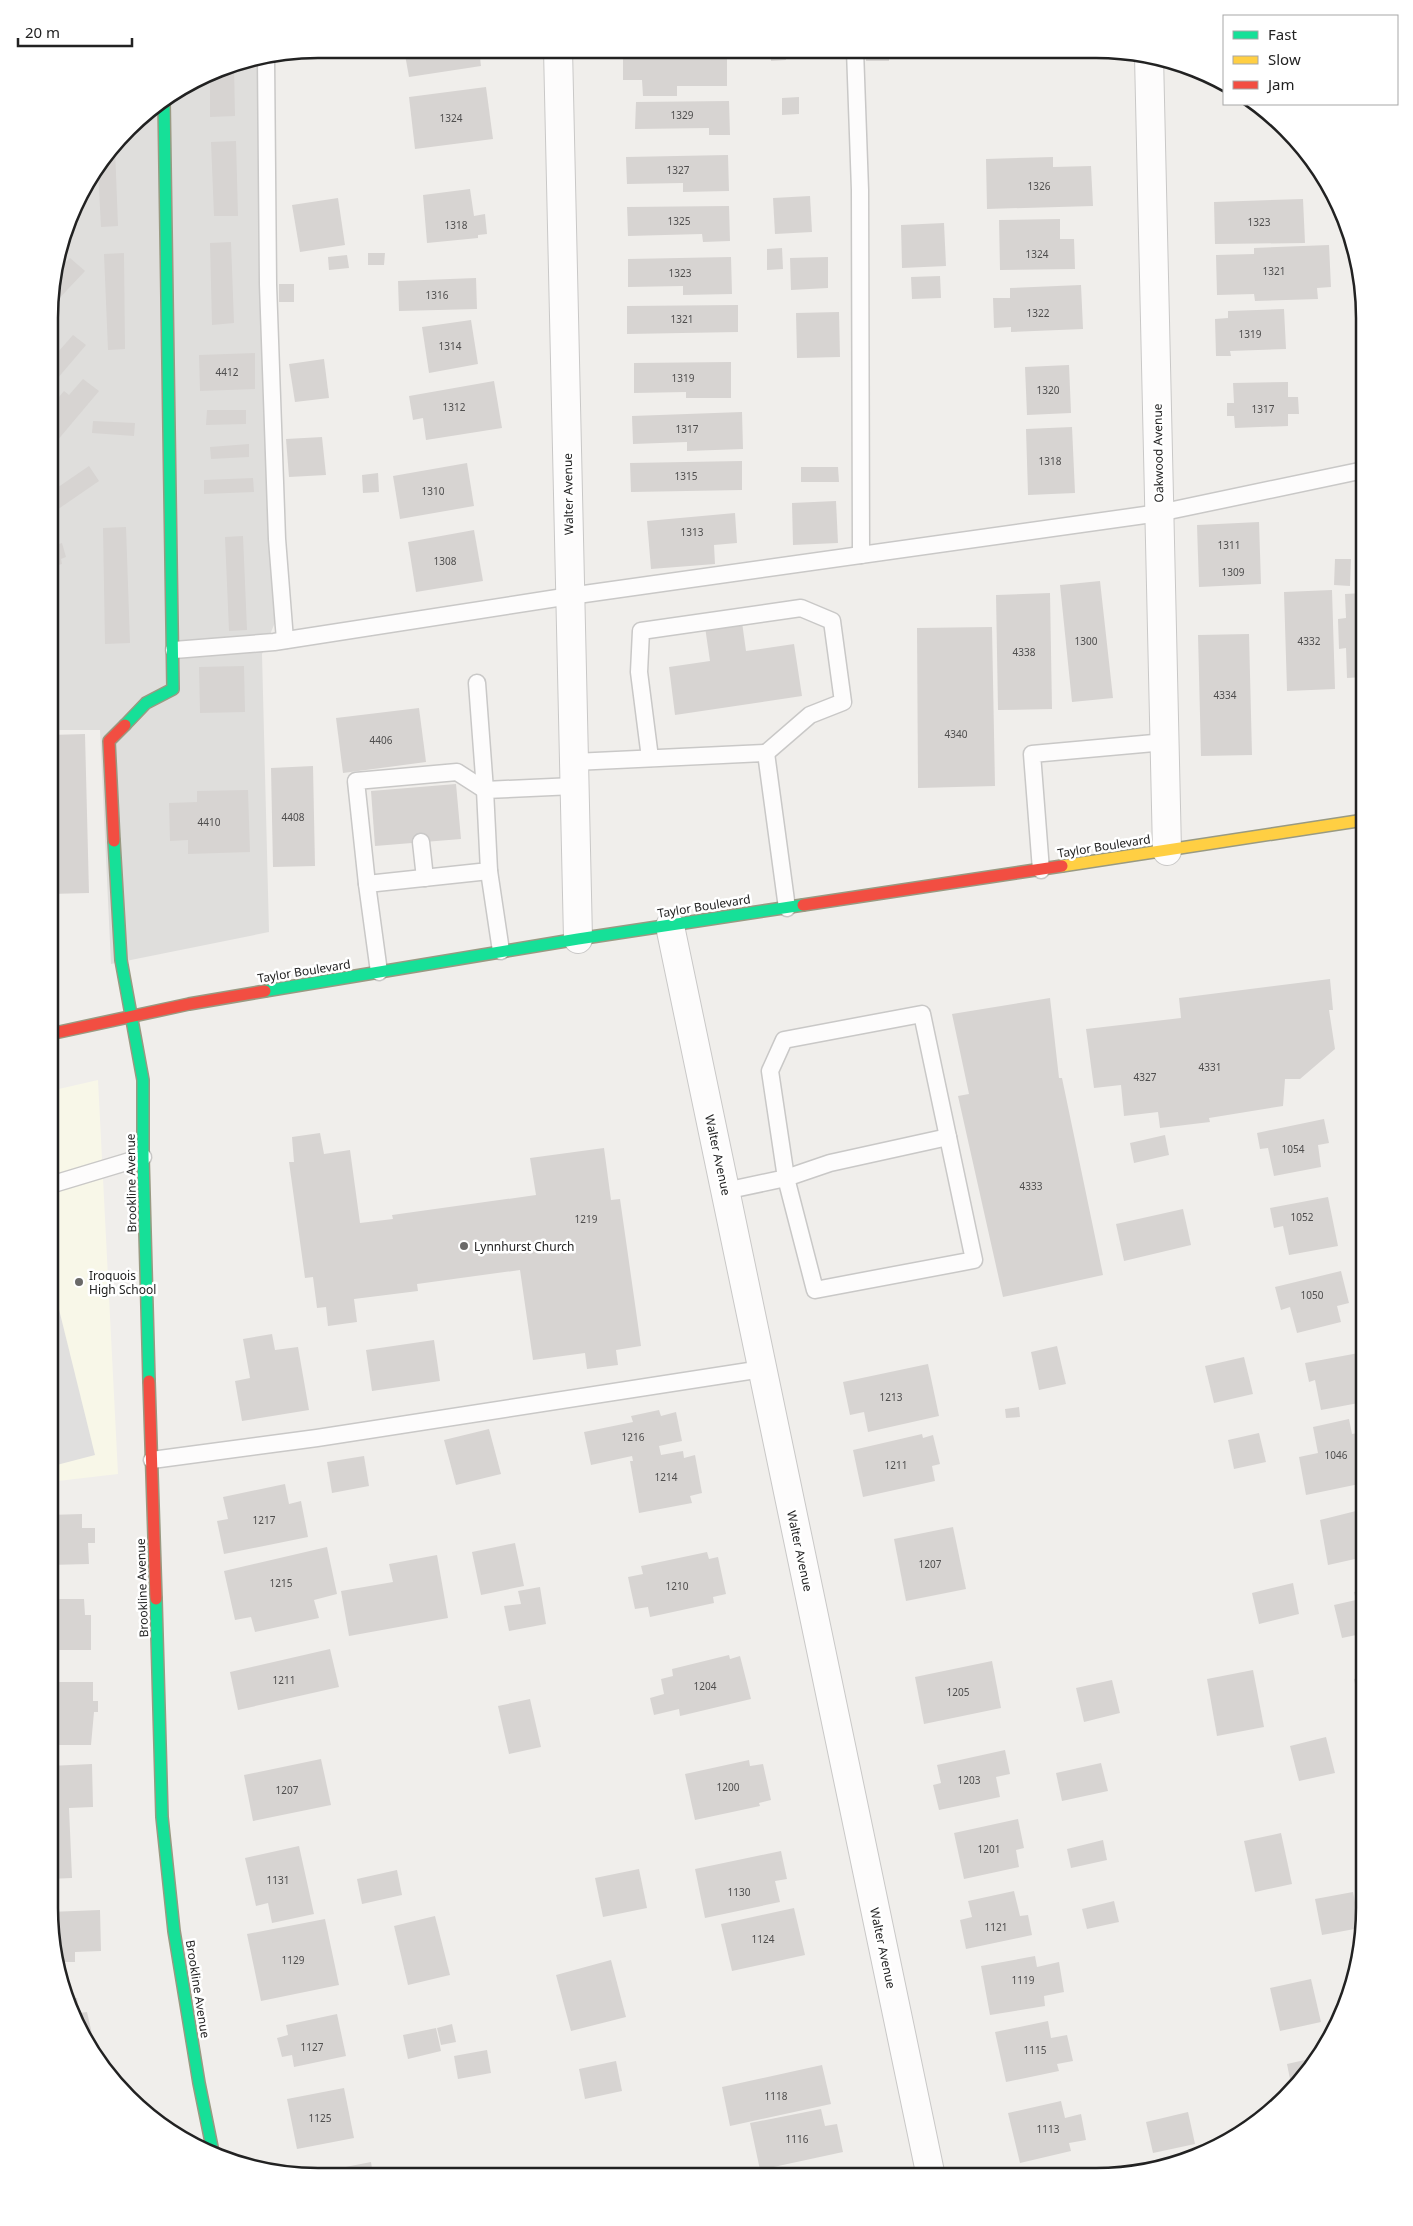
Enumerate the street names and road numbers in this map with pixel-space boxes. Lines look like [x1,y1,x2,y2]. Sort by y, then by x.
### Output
street label: Oakwood Avenue [1149,403,1167,503]
street label: Walter Avenue [559,453,577,535]
street label: Taylor Boulevard [1056,830,1152,862]
street label: Taylor Boulevard [656,890,752,922]
street label: Taylor Boulevard [256,955,352,987]
street label: Walter Avenue [701,1113,735,1197]
street label: Brookline Avenue [122,1133,140,1233]
street label: Walter Avenue [783,1509,817,1593]
street label: Brookline Avenue [132,1538,152,1638]
street label: Walter Avenue [866,1906,900,1990]
street label: Brookline Avenue [182,1939,214,2039]

